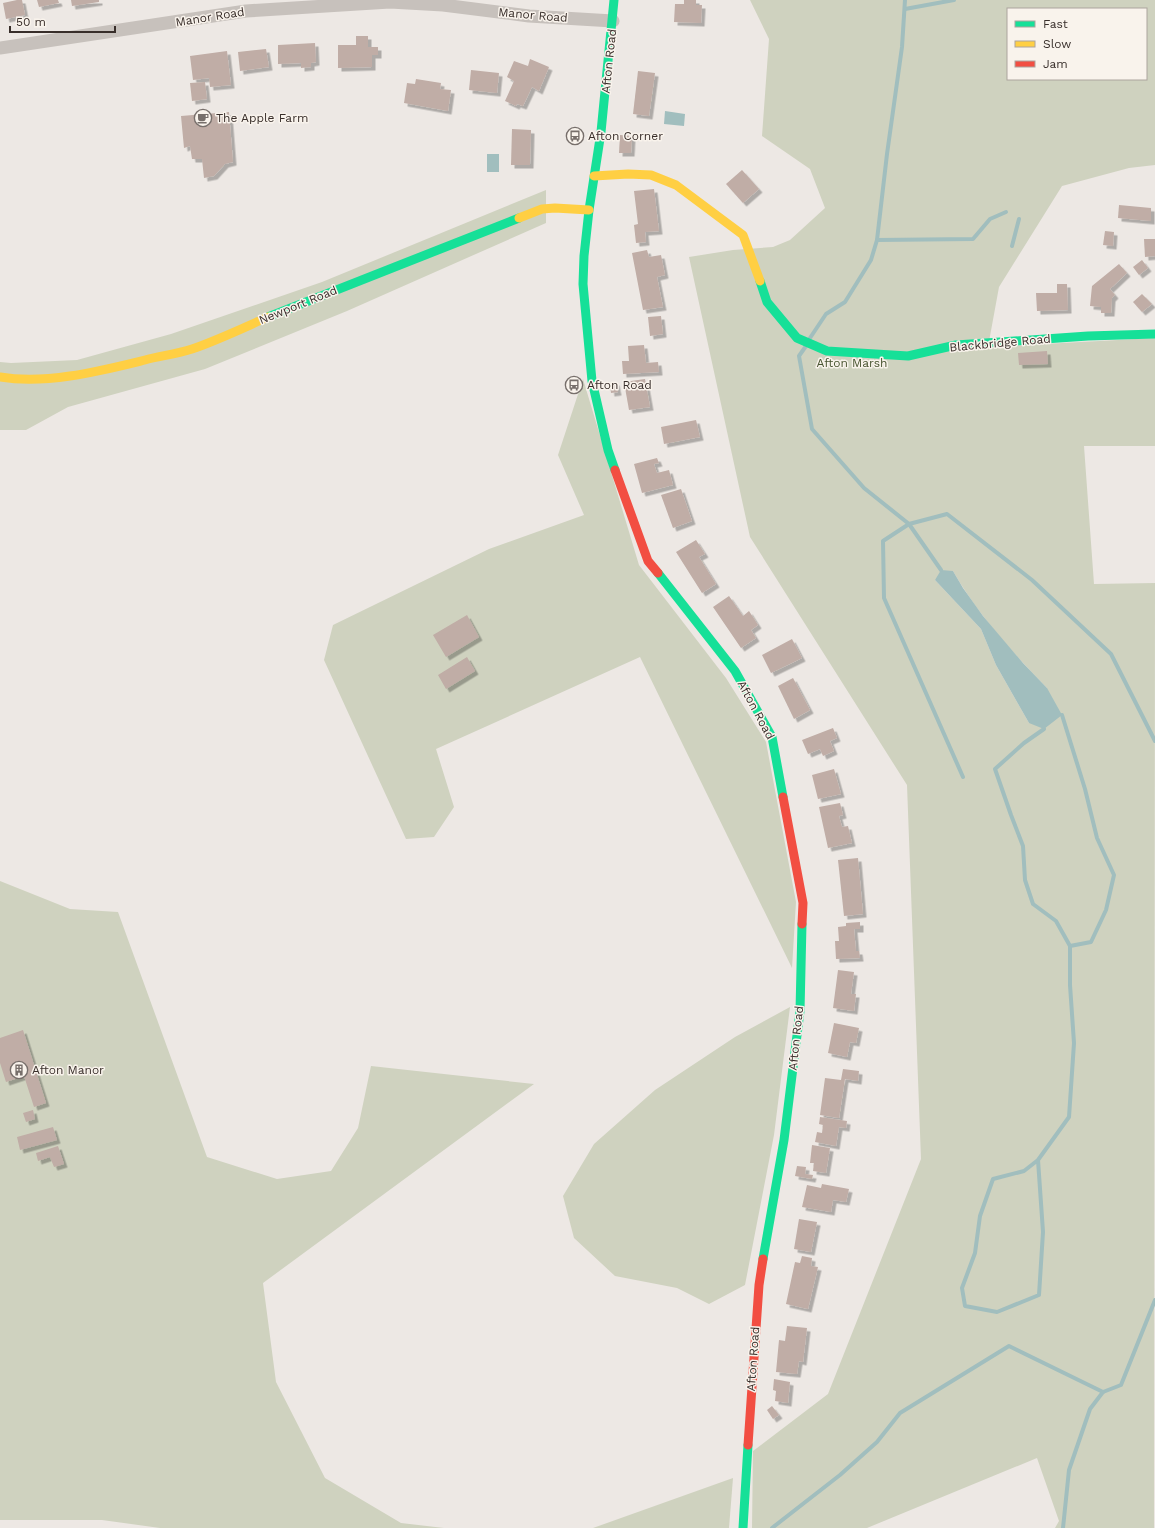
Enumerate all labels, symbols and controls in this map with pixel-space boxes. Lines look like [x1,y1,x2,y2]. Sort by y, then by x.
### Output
street label: Manor Road [175,5,245,29]
street label: Manor Road [498,5,568,25]
scale bar [10,8,115,34]
legend [1007,8,1147,80]
text: 50 m [16,15,46,29]
text: Fast [1043,17,1068,31]
street label: Afton Road [599,28,619,94]
text: Slow [1043,37,1071,51]
text: Jam [1043,57,1068,71]
cafe icon: The Apple Farm [193,108,213,128]
place label: The Apple Farm [216,111,308,125]
bus stop icon: Afton Corner [565,126,585,146]
place label: Afton Corner [588,129,663,143]
street label: Newport Road [257,283,339,327]
street label: Blackbridge Road [949,332,1051,354]
park label: Afton Marsh [817,356,887,370]
bus stop icon: Afton Road [564,375,584,395]
place label: Afton Road [587,378,652,392]
street label: Afton Road [735,678,777,742]
street label: Afton Road [786,1005,806,1071]
building icon: Afton Manor [9,1060,29,1080]
place label: Afton Manor [32,1063,104,1077]
street label: Afton Road [744,1326,762,1392]

